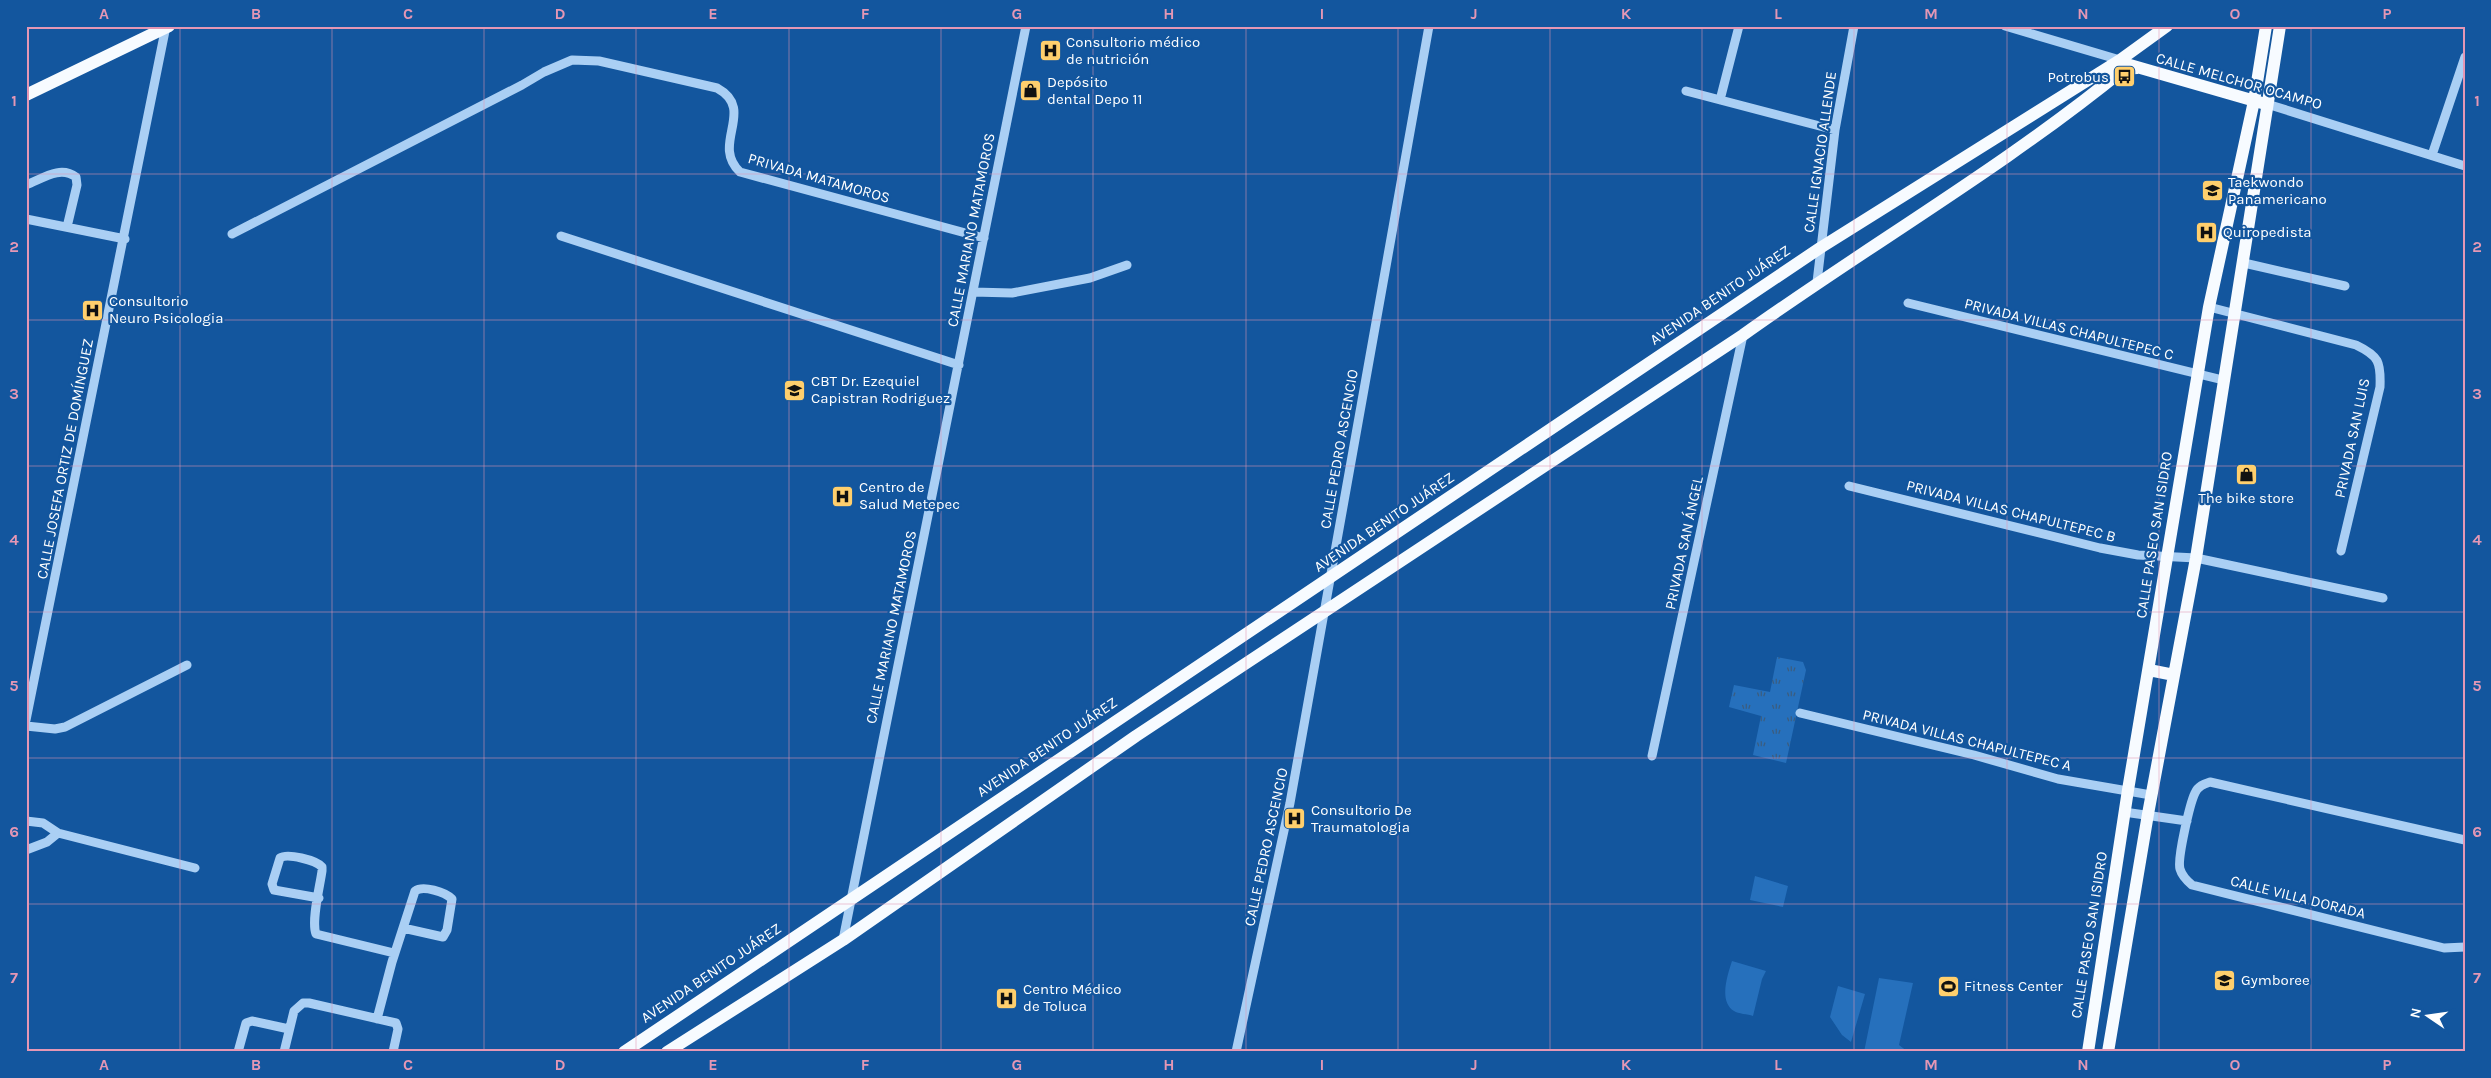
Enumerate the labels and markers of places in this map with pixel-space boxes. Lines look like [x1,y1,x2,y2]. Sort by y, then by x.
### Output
place label: Consultorio médico de nutrición [1066,33,1200,68]
hospital icon: Consultorio médico de nutrición [1038,39,1062,63]
bus stop icon: Potrobus [2113,65,2137,89]
place label: Potrobus [2047,68,2109,86]
place label: Depósito dental Depo 11 [1047,73,1142,108]
shop icon: Depósito dental Depo 11 [1019,79,1043,103]
place label: Taekwondo Panamericano [2228,173,2327,208]
school or university icon: Taekwondo Panamericano [2200,179,2224,203]
hospital icon: Quiropedista [2195,220,2219,244]
place label: Quiropedista [2223,223,2312,241]
place label: Consultorio Neuro Psicologia [109,292,223,327]
hospital icon: Consultorio Neuro Psicologia [81,298,105,322]
place label: CBT Dr. Ezequiel Capistran Rodriguez [811,372,950,407]
school or university icon: CBT Dr. Ezequiel Capistran Rodriguez [783,378,807,402]
shop icon: The bike store [2234,463,2258,487]
place label: Centro de Salud Metepec [859,478,960,513]
hospital icon: Centro de Salud Metepec [831,484,855,508]
place label: The bike store [2198,489,2294,507]
place label: Consultorio De Traumatologia [1311,801,1412,836]
hospital icon: Consultorio De Traumatologia [1283,807,1307,831]
school or university icon: Gymboree [2213,968,2237,992]
place label: Gymboree [2241,971,2310,989]
sports icon: Fitness Center [1936,974,1960,998]
place label: Fitness Center [1964,977,2063,995]
place label: Centro Médico de Toluca [1023,980,1121,1015]
hospital icon: Centro Médico de Toluca [995,986,1019,1010]

